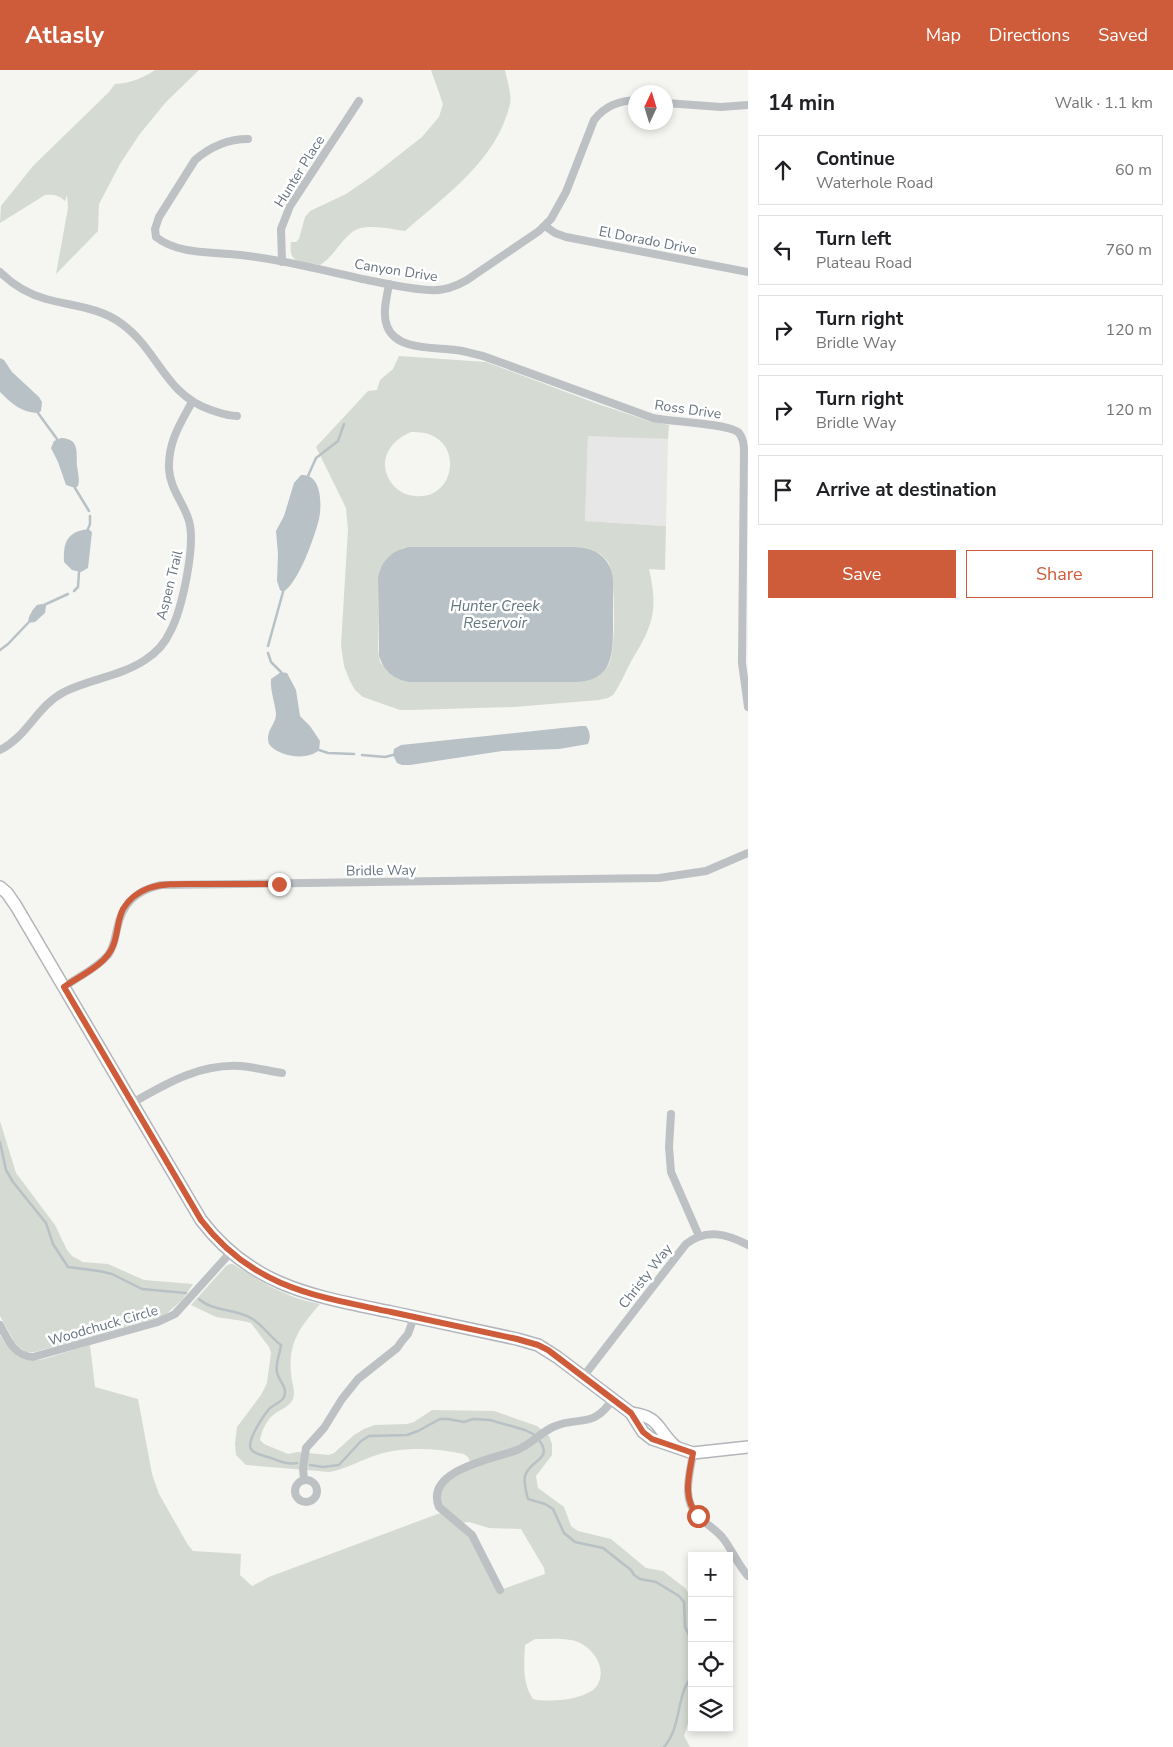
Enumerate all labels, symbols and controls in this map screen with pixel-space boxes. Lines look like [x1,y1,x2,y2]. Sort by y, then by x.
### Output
text: Atlasly [25,19,104,51]
text: Map [926,23,961,47]
text: Directions [989,23,1070,47]
text: Saved [1098,23,1148,47]
north arrow [628,85,673,130]
text: 14 min [768,89,835,117]
text: Walk · 1.1 km [1055,92,1153,114]
street label: Hunter Place [270,132,329,211]
text: Continue [816,146,895,172]
icon: ahead [769,156,797,184]
text: 60 m [1115,159,1152,181]
text: Waterhole Road [816,172,933,194]
street label: El Dorado Drive [597,222,698,259]
text: Turn left [816,226,891,252]
icon: left [769,236,797,264]
text: 760 m [1105,239,1152,261]
text: Plateau Road [816,252,912,274]
street label: Canyon Drive [353,255,439,286]
text: Turn right [816,306,903,332]
icon: right [769,316,797,344]
text: 120 m [1105,319,1152,341]
text: Bridle Way [816,332,896,354]
text: Turn right [816,386,903,412]
street label: Ross Drive [653,395,723,424]
icon: right [769,396,797,424]
text: 120 m [1105,399,1152,421]
text: Bridle Way [816,412,896,434]
icon: arrive [769,476,797,504]
text: Arrive at destination [816,477,997,503]
street label: Aspen Trail [152,547,188,622]
button: Save [768,550,956,598]
button: Share [966,550,1153,598]
water label: Hunter Creek Reservoir [450,596,540,633]
street label: Bridle Way [346,860,417,881]
route end [268,873,291,896]
street label: Christy Way [614,1239,677,1313]
street label: Woodchuck Circle [46,1301,160,1350]
route start [687,1505,710,1528]
map controls [688,1552,733,1732]
button: + [688,1552,733,1597]
button: − [688,1597,733,1642]
button: locate [688,1642,733,1687]
button: layers [688,1687,733,1732]

